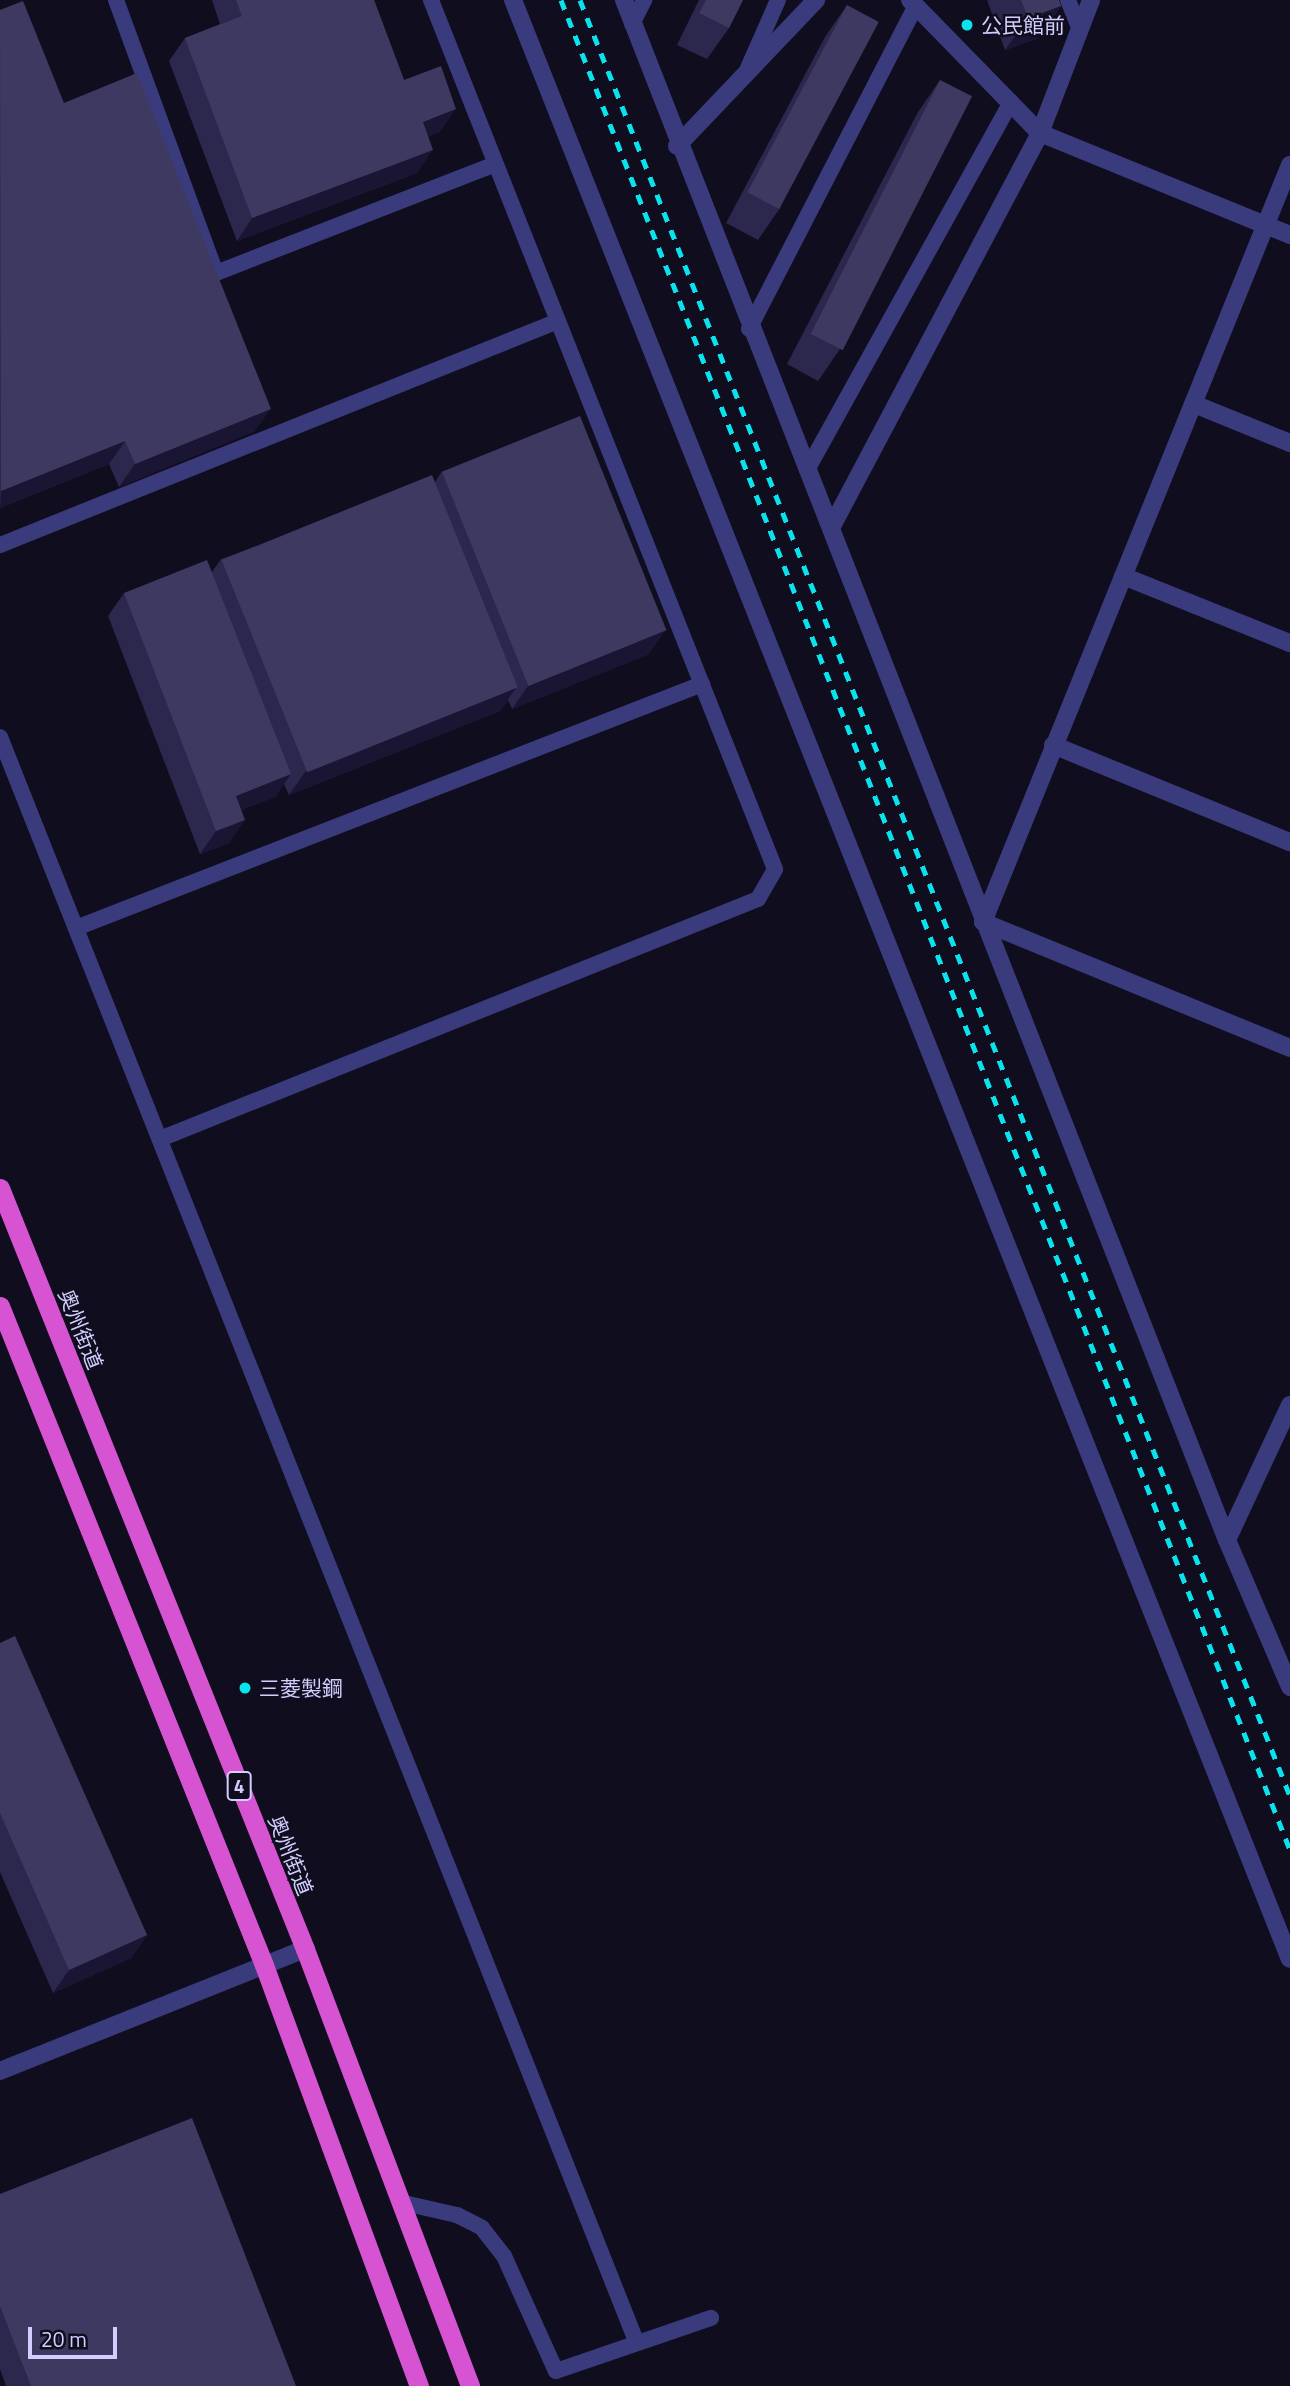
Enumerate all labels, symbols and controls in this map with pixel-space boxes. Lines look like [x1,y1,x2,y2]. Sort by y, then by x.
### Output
place label: 公民館前 [981,12,1065,38]
marker: 公民館前 [959,17,975,33]
street label: 奥州街道 [54,1285,108,1373]
place label: 三菱製鋼 [259,1675,343,1701]
marker: 三菱製鋼 [237,1680,253,1696]
road number: 4 [225,1770,253,1801]
street label: 奥州街道 [264,1811,318,1899]
scale bar [32,2312,121,2356]
text: 20 m [41,2323,87,2355]

